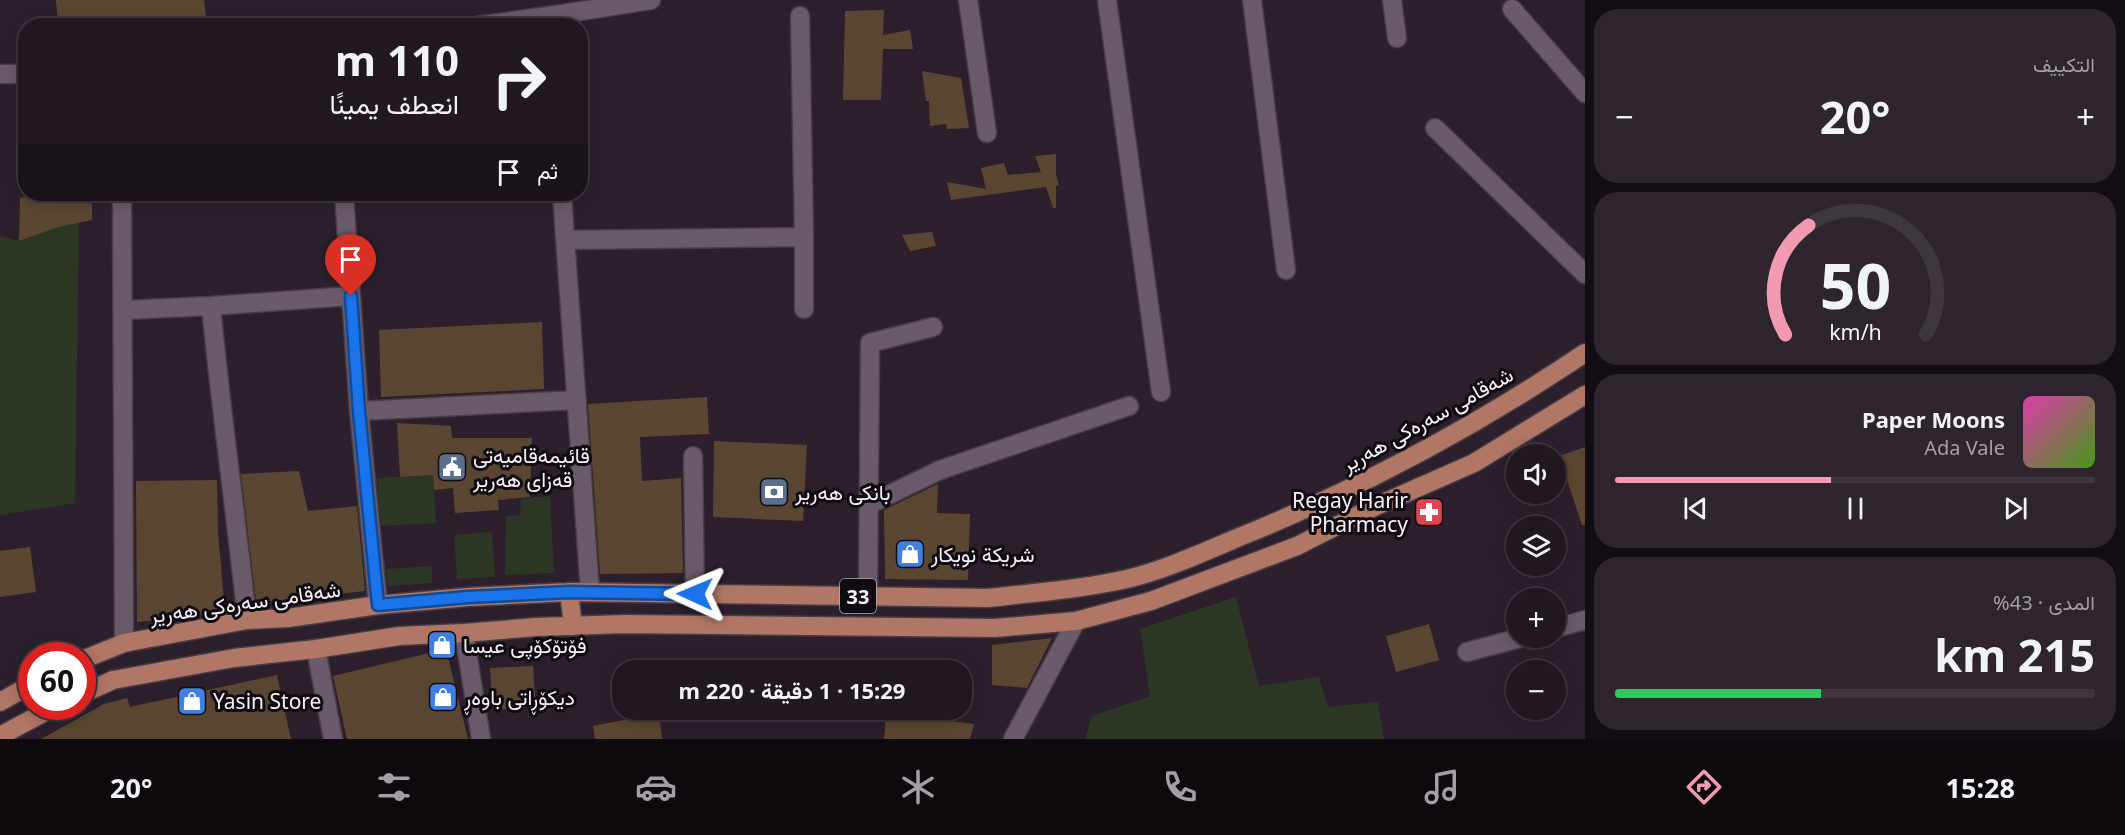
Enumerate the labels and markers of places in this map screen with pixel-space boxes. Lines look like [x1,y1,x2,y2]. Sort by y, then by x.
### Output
pin [325,234,376,296]
place label: قائیمەقامیەتی قەزای هەریر [472,441,590,493]
public building icon: قائیمەقامیەتی قەزای هەریر [436,451,468,483]
bank icon: بانکی هەریر [758,476,790,508]
place label: بانکی هەریر [794,478,891,506]
place label: Regay Harir Pharmacy [1292,486,1408,538]
pharmacy icon: Regay Harir Pharmacy [1413,496,1445,528]
shop icon: شريكة نويكار [894,538,926,570]
place label: شريكة نويكار [930,540,1035,568]
shop icon: فۆتۆکۆپی عیسا [426,629,458,661]
place label: فۆتۆکۆپی عیسا [463,631,587,660]
shop icon: دیکۆڕاتی باوەڕ [427,681,459,713]
place label: دیکۆڕاتی باوەڕ [463,683,575,715]
shop icon: Yasin Store [176,685,208,717]
place label: Yasin Store [213,687,321,715]

